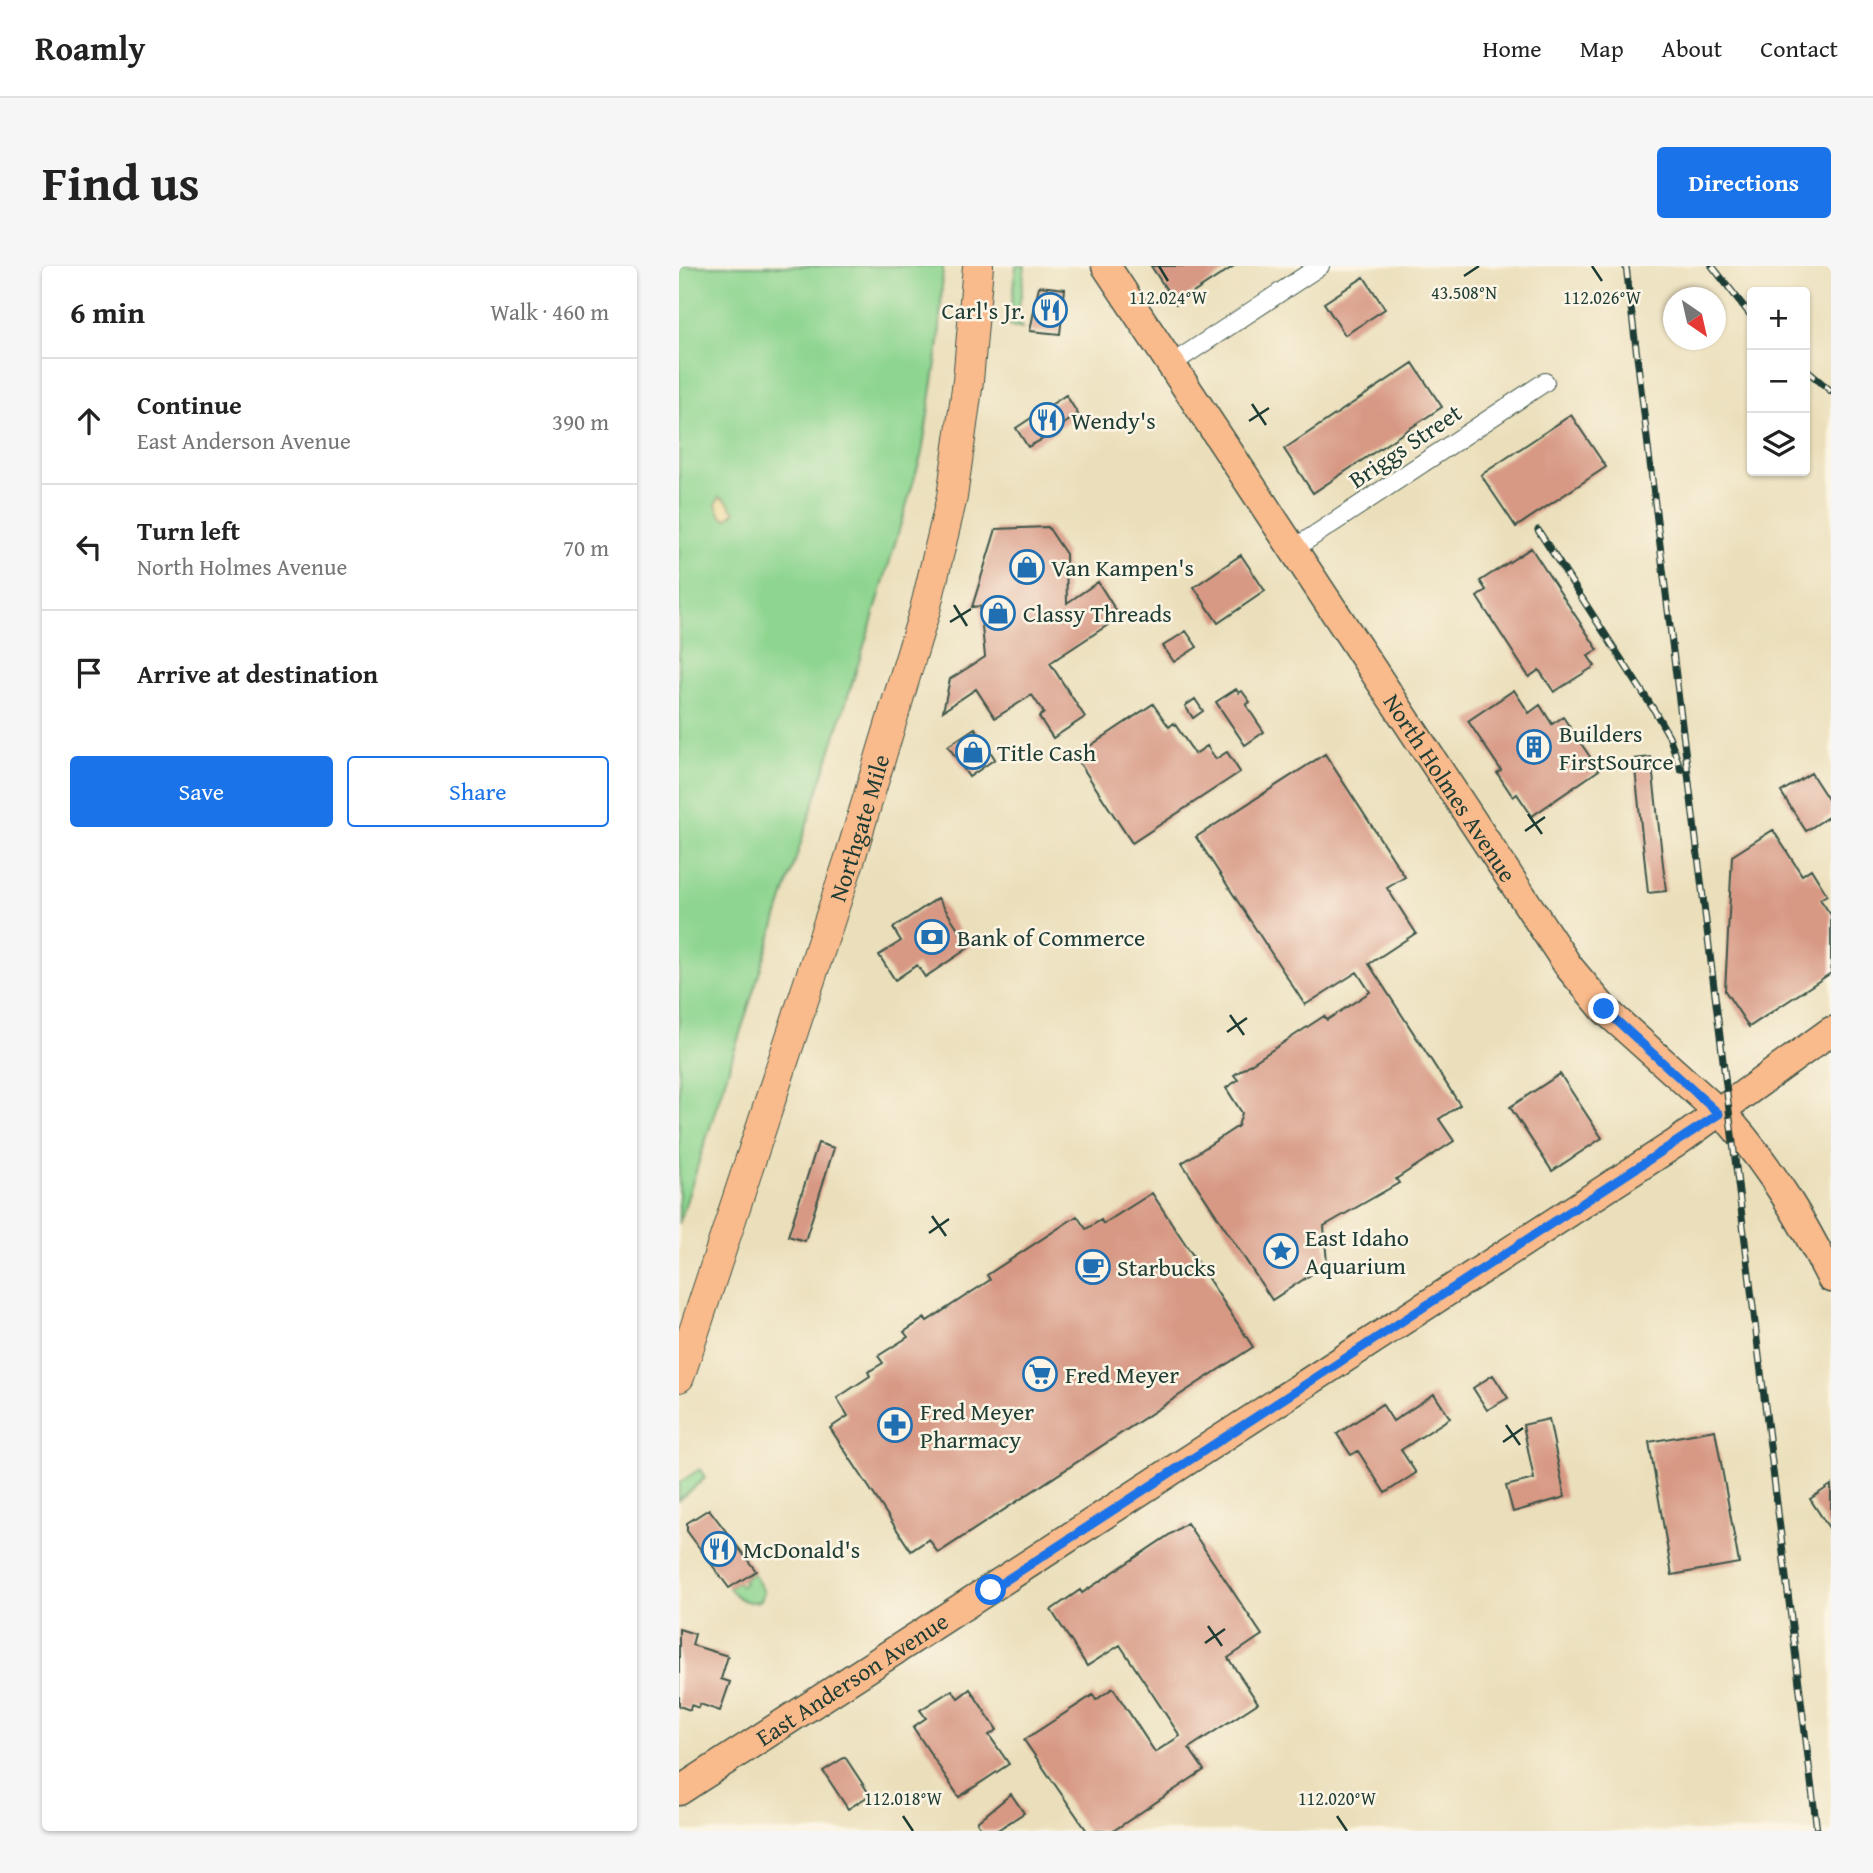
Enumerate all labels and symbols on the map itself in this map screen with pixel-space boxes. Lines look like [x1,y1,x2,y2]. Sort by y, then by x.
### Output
text: 43.508°N [1431,279,1497,306]
text: 112.024°W [1129,284,1208,311]
text: 112.026°W [1563,284,1642,311]
north arrow [1663,287,1726,350]
restaurant icon: Carl's Jr. [1031,291,1069,329]
place label: Carl's Jr. [941,293,1025,328]
street label: Briggs Street [1341,395,1469,497]
restaurant icon: Wendy's [1028,401,1066,439]
place label: Wendy's [1071,403,1156,438]
shop icon: Van Kampen's [1008,548,1046,586]
place label: Van Kampen's [1051,550,1194,585]
shop icon: Classy Threads [979,594,1017,632]
place label: Classy Threads [1023,596,1172,631]
street label: North Holmes Avenue [1375,686,1526,889]
place label: Builders FirstSource [1559,716,1674,779]
building icon: Builders FirstSource [1515,728,1553,766]
shop icon: Title Cash [954,733,992,771]
place label: Title Cash [997,735,1097,770]
street label: Northgate Mile [819,750,898,906]
bank icon: Bank of Commerce [913,918,951,956]
place label: Bank of Commerce [957,920,1145,955]
route end [1588,993,1619,1024]
place label: East Idaho Aquarium [1305,1220,1409,1283]
place icon: East Idaho Aquarium [1262,1232,1300,1270]
cafe icon: Starbucks [1074,1248,1112,1286]
place label: Starbucks [1117,1250,1216,1285]
supermarket icon: Fred Meyer [1021,1355,1059,1393]
place label: Fred Meyer [1065,1357,1179,1392]
place label: Fred Meyer Pharmacy [920,1394,1034,1457]
pharmacy icon: Fred Meyer Pharmacy [876,1406,914,1444]
restaurant icon: McDonald's [700,1530,738,1568]
place label: McDonald's [743,1532,860,1567]
route start [975,1574,1006,1605]
street label: East Anderson Avenue [749,1603,955,1754]
text: 112.018°W [864,1785,943,1812]
text: 112.020°W [1298,1785,1377,1812]

